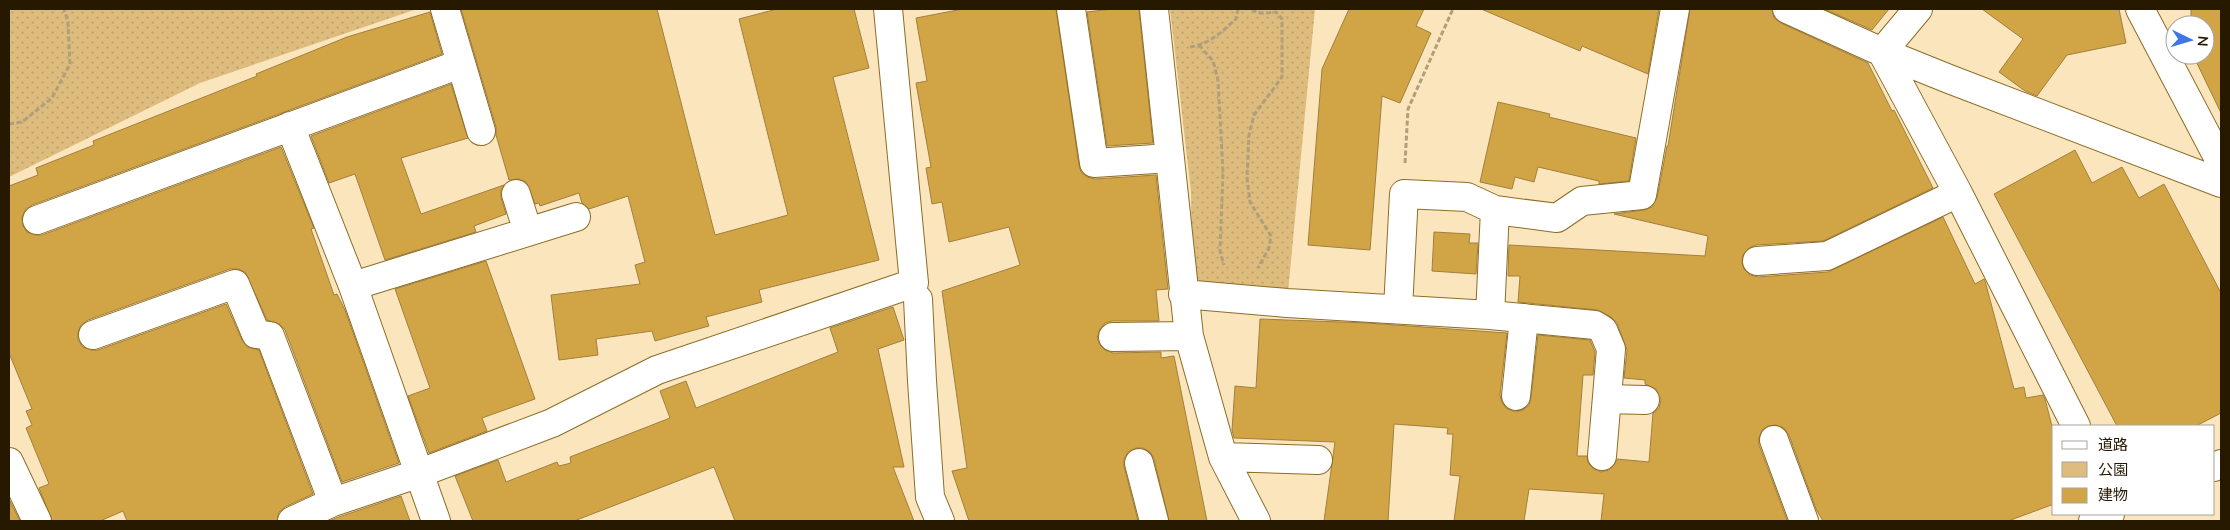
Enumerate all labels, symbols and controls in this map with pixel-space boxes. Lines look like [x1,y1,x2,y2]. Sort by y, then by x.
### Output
north arrow [2165,15,2215,65]
text: N [2194,35,2212,47]
legend [2052,425,2215,515]
text: 道路 [2098,435,2128,454]
text: 公園 [2098,460,2128,479]
text: 建物 [2098,485,2128,504]

